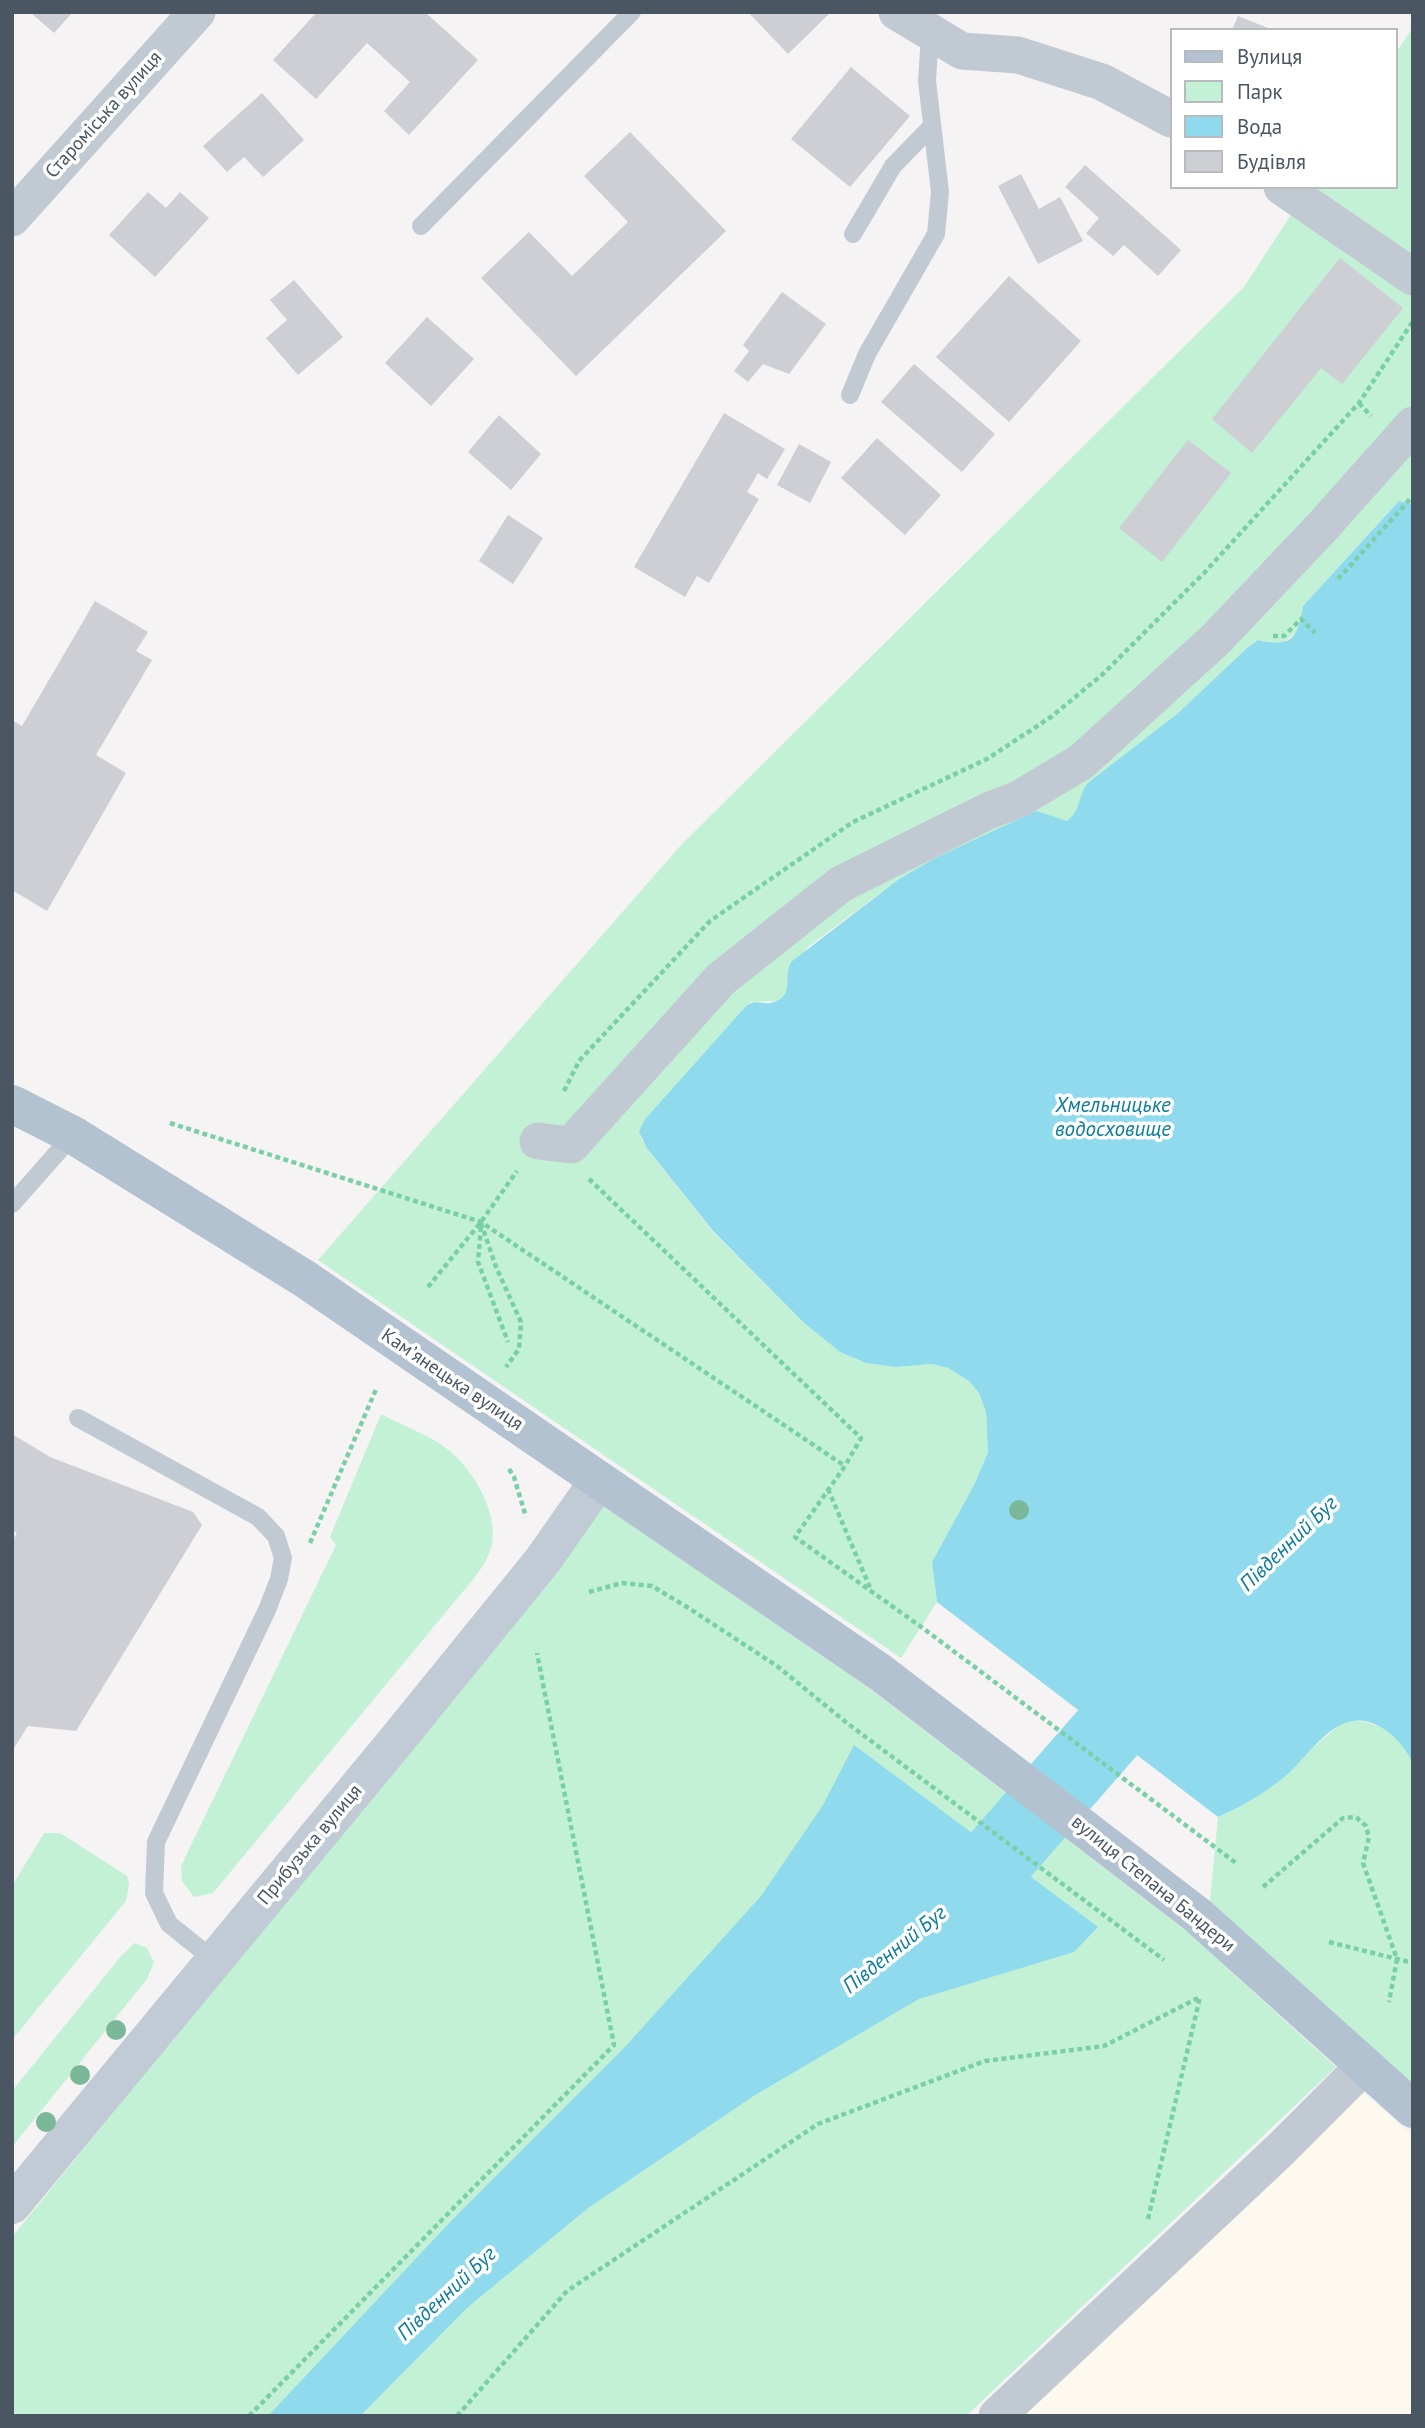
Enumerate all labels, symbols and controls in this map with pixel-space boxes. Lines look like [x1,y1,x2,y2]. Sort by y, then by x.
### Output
legend [1170,28,1397,189]
text: Вулиця [1237,43,1302,70]
street label: Староміська вулиця [41,47,167,183]
text: Парк [1237,78,1283,105]
text: Вода [1237,113,1282,140]
text: Будівля [1237,148,1306,175]
water label: Хмельницьке водосховище [1055,1093,1171,1143]
street label: Камʼянецька вулиця [377,1324,527,1436]
water label: Південний Буг [1235,1491,1343,1597]
street label: Прибузька вулиця [253,1780,367,1910]
street label: вулиця Степана Бандери [1066,1811,1240,1957]
water label: Південний Буг [838,1901,952,1999]
water label: Південний Буг [392,2242,502,2346]

